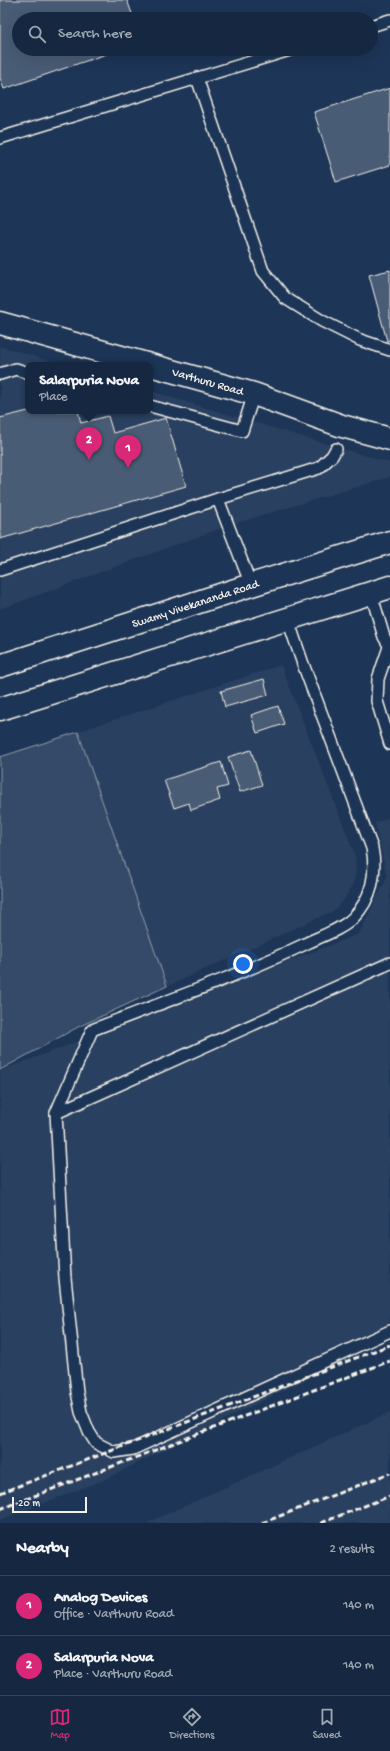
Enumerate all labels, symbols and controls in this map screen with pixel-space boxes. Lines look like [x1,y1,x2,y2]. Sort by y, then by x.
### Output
search box [12,12,378,56]
icon: search [26,23,48,45]
text: Search here [58,25,132,43]
popup [25,362,153,414]
street label: Varthuru Road [169,366,246,400]
text: Salarpuria Nova [39,372,139,390]
text: Place [39,390,68,405]
pin: 2 [76,427,102,460]
pin: 1 [115,435,141,468]
street label: Swamy Vivekananda Road [131,577,262,632]
your location [233,954,253,974]
scale bar [12,1495,87,1514]
text: 20 m [18,1498,40,1510]
text: Nearby [16,1539,69,1559]
text: 2 results [329,1542,374,1557]
text: Analog Devices [54,1589,147,1607]
text: 1 [26,1598,32,1613]
text: 140 m [343,1598,374,1613]
text: Office · Varthuru Road [54,1607,174,1622]
text: Salarpuria Nova [54,1649,154,1667]
text: 2 [26,1658,32,1673]
text: 140 m [343,1658,374,1673]
text: Place · Varthuru Road [54,1667,172,1682]
tab: Map [49,1706,71,1742]
tab: Directions [170,1706,214,1742]
tab: Saved [313,1706,341,1742]

